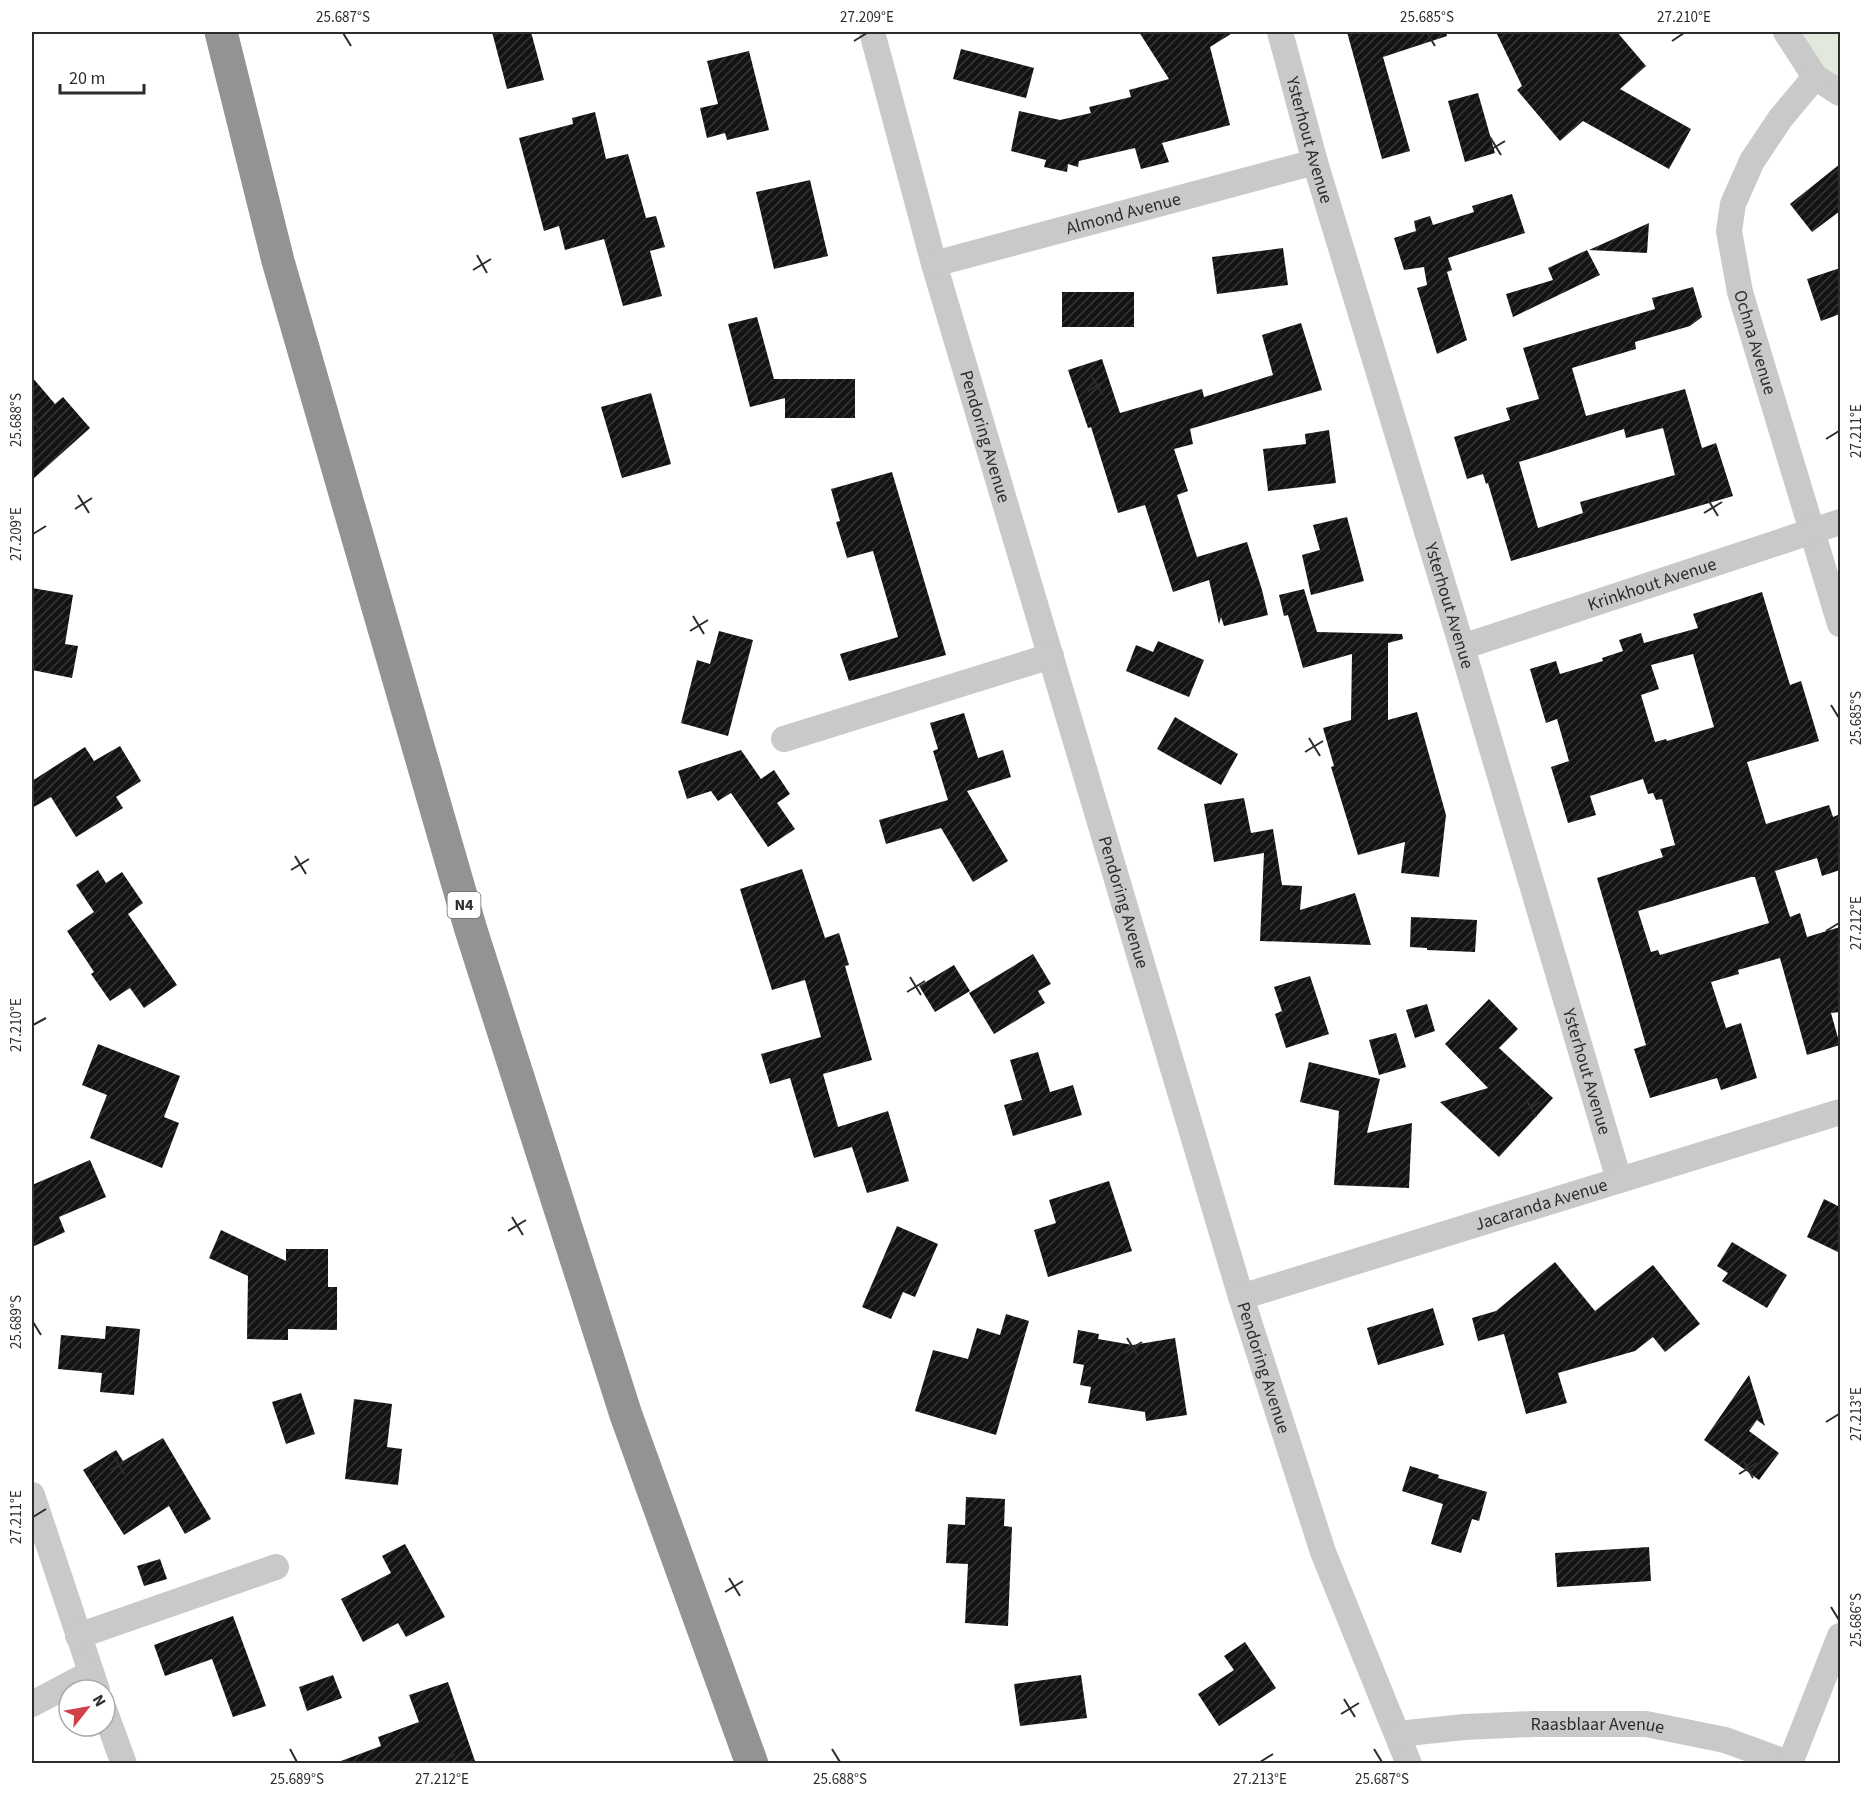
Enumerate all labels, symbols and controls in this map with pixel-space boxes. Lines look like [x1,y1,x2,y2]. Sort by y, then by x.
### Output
text: 25.687°S [316,7,370,28]
text: 27.209°E [840,7,894,28]
text: 25.685°S [1400,7,1454,28]
text: 27.210°E [1657,7,1711,28]
scale bar [60,57,144,95]
text: 20 m [69,66,105,91]
street label: Ysterhout Avenue [1280,73,1339,207]
street label: Almond Avenue [1063,186,1184,241]
street label: Ochna Avenue [1728,287,1783,398]
street label: Pendoring Avenue [954,367,1017,506]
text: 25.688°S [6,393,27,447]
text: 27.211°E [1846,404,1867,458]
text: 27.209°E [6,507,27,561]
street label: Ysterhout Avenue [1418,538,1480,672]
street label: Krinkhout Avenue [1584,551,1720,617]
text: 25.685°S [1846,691,1867,745]
street label: Pendoring Avenue [1092,833,1155,972]
road number: N4 [448,892,480,918]
text: 27.212°E [1846,896,1867,950]
text: 27.210°E [6,998,27,1052]
street label: Ysterhout Avenue [1556,1004,1618,1138]
street label: Jacaranda Avenue [1471,1172,1611,1237]
text: 25.689°S [6,1295,27,1349]
street label: Pendoring Avenue [1231,1299,1297,1437]
text: 27.213°E [1846,1387,1867,1441]
text: 27.211°E [6,1490,27,1544]
text: 25.686°S [1846,1593,1867,1647]
north arrow [57,1678,117,1738]
text: N [87,1691,111,1711]
street label: Raasblaar Avenue [1531,1712,1667,1740]
text: 25.689°S [270,1769,324,1790]
text: 27.212°E [415,1769,469,1790]
text: 25.688°S [813,1769,867,1790]
text: 27.213°E [1233,1769,1287,1790]
text: 25.687°S [1355,1769,1409,1790]

